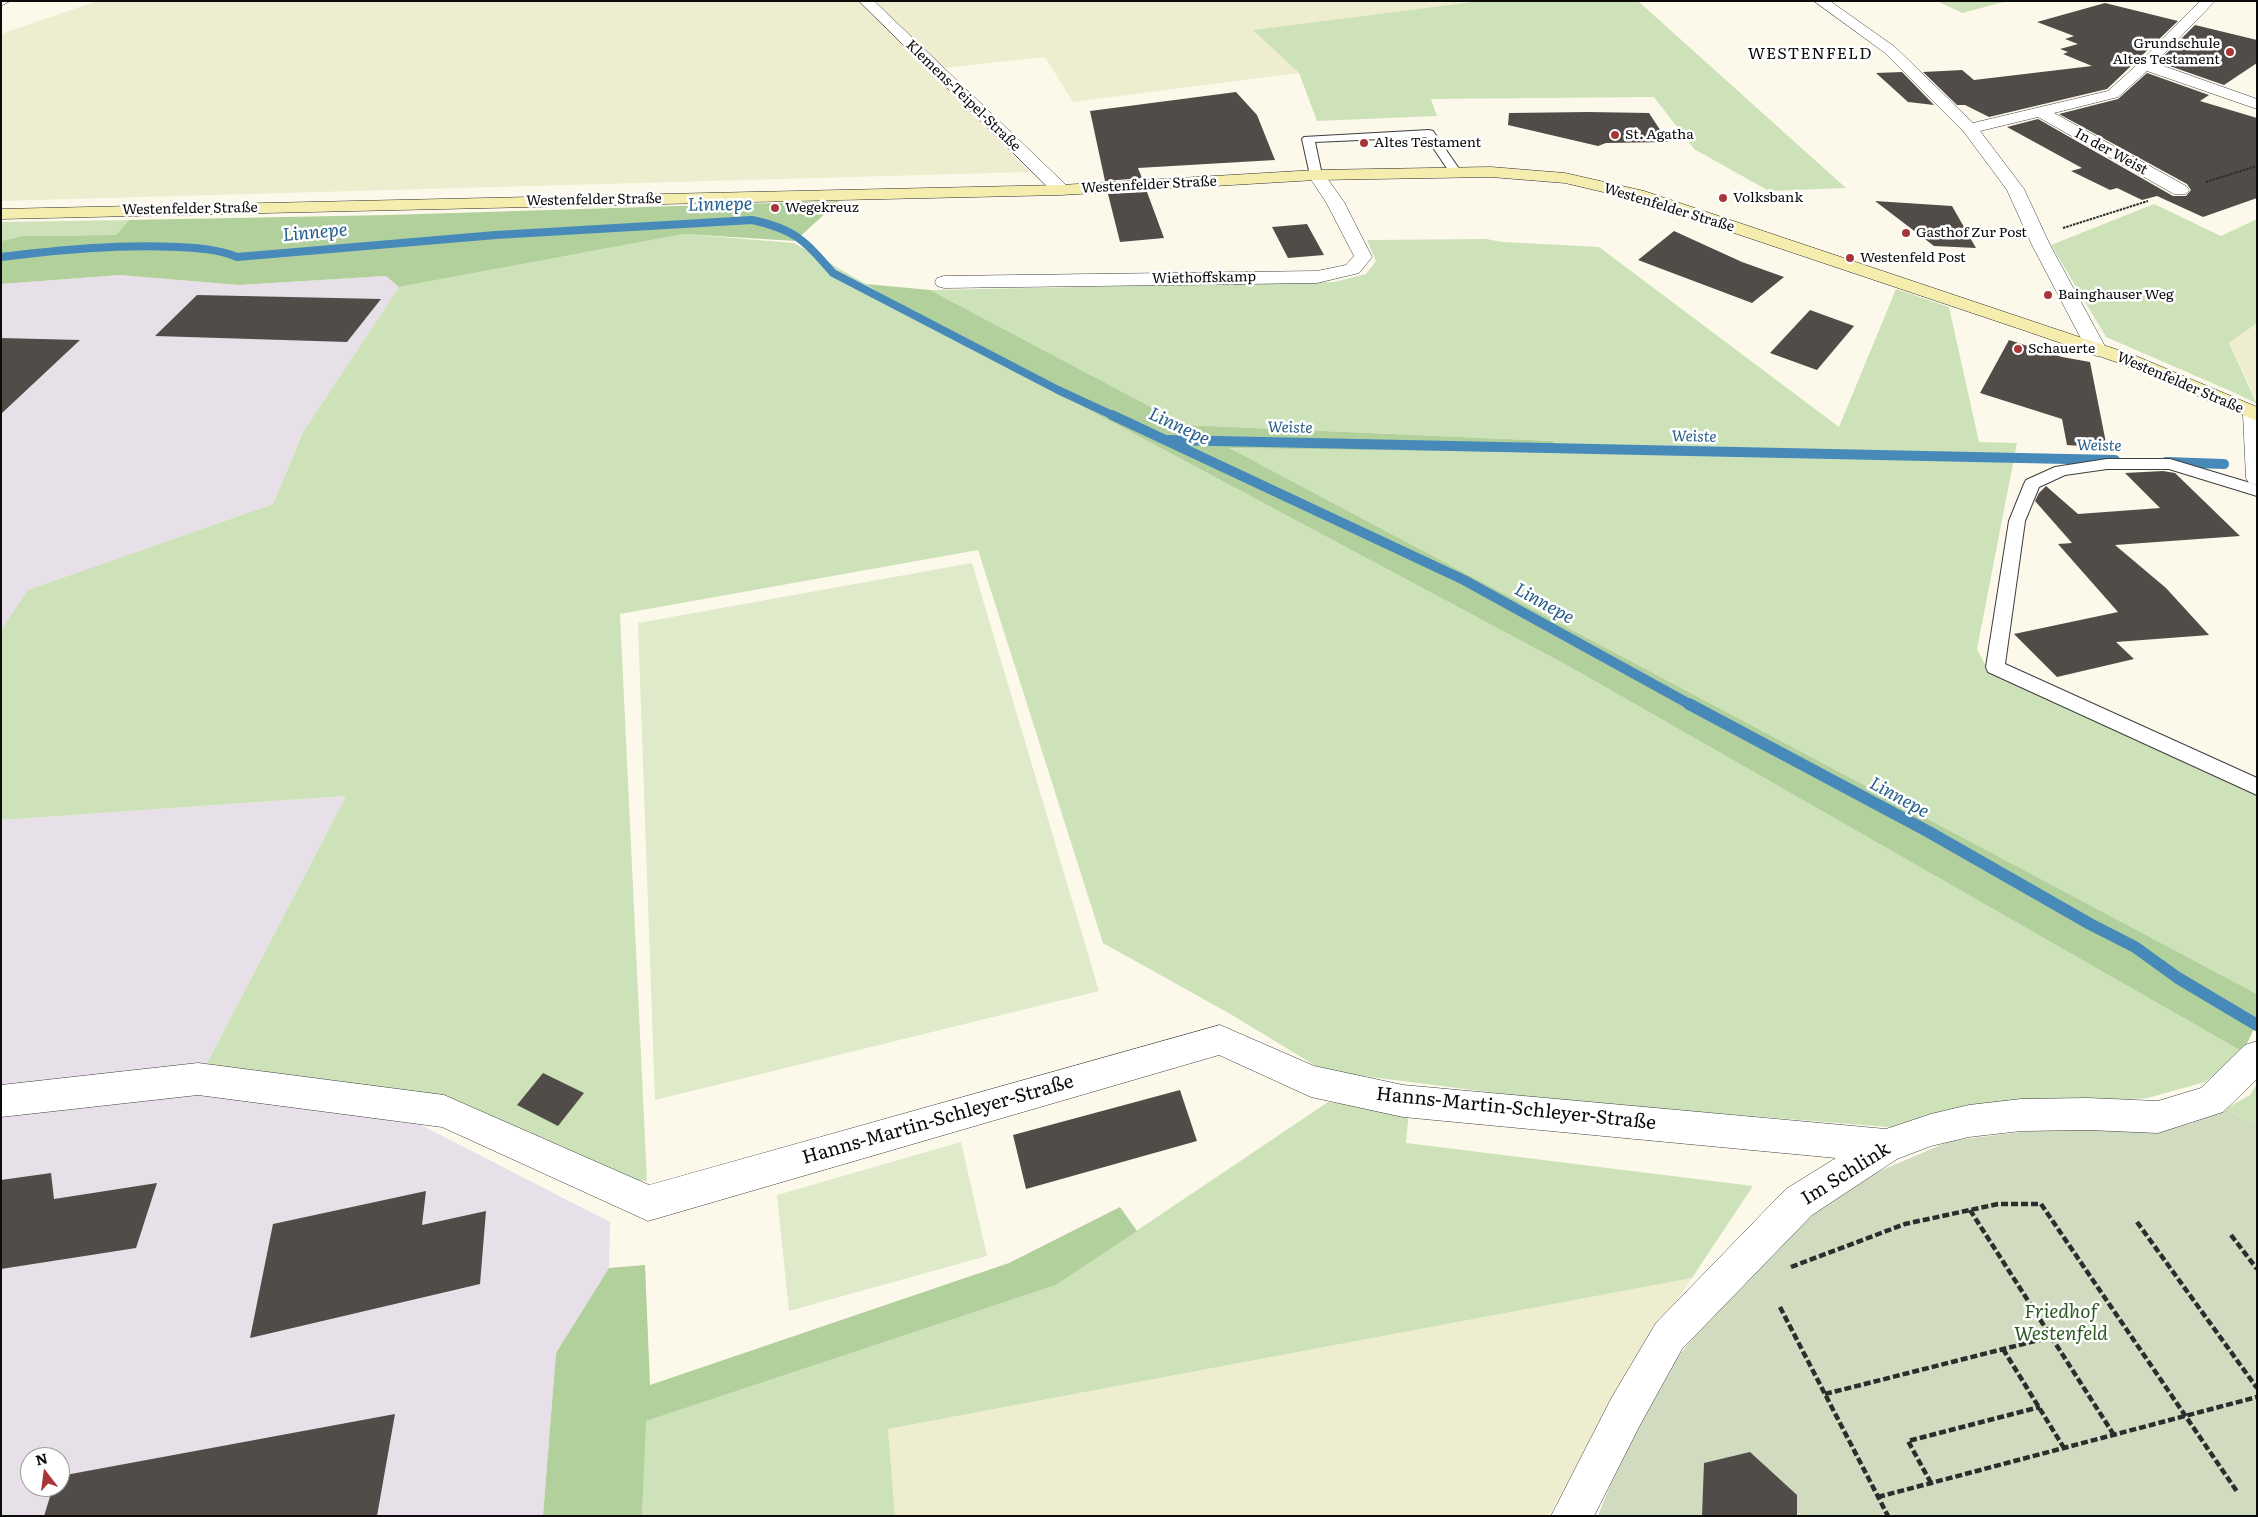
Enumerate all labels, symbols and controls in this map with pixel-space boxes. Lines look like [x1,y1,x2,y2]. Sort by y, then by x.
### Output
place label: Grundschule Altes Testament [2113,36,2220,68]
street label: Klemens-Teipel-Straße [902,37,1024,155]
district label: WESTENFELD [1746,44,1874,64]
marker: Grundschule Altes Testament [2224,46,2236,58]
street label: In der Weist [2072,125,2150,179]
place label: St. Agatha [1625,127,1694,143]
marker: St. Agatha [1609,129,1621,141]
place label: Altes Testament [1374,135,1481,151]
marker: Altes Testament [1358,137,1370,149]
street label: Westenfelder Straße [1081,173,1217,197]
street label: Westenfelder Straße [1602,180,1736,236]
street label: Westenfelder Straße [526,190,662,210]
place label: Volksbank [1733,190,1803,206]
marker: Volksbank [1717,192,1729,204]
water label: Linnepe [687,194,753,216]
street label: Westenfelder Straße [122,199,258,219]
place label: Wegekreuz [785,200,859,216]
marker: Wegekreuz [769,202,781,214]
water label: Linnepe [282,219,348,247]
place label: Gasthof Zur Post [1916,225,2027,241]
marker: Gasthof Zur Post [1900,227,1912,239]
place label: Westenfeld Post [1860,250,1966,266]
marker: Westenfeld Post [1844,252,1856,264]
street label: Wiethoffskamp [1152,269,1256,287]
place label: Bainghauser Weg [2058,287,2174,303]
marker: Bainghauser Weg [2042,289,2054,301]
place label: Schauerte [2028,341,2095,357]
marker: Schauerte [2012,343,2024,355]
street label: Westenfelder Straße [2114,349,2246,417]
water label: Linnepe [1145,404,1213,450]
water label: Weiste [1267,419,1313,437]
water label: Weiste [1671,428,1717,446]
water label: Weiste [2076,437,2122,455]
water label: Linnepe [1510,579,1578,629]
water label: Linnepe [1865,773,1933,823]
street label: Hanns-Martin-Schleyer-Straße [800,1070,1076,1170]
street label: Hanns-Martin-Schleyer-Straße [1375,1083,1657,1135]
street label: Im Schlink [1798,1138,1894,1210]
park label: Friedhof Westenfeld [2014,1301,2108,1345]
north arrow [20,1447,70,1497]
text: N [33,1447,50,1470]

